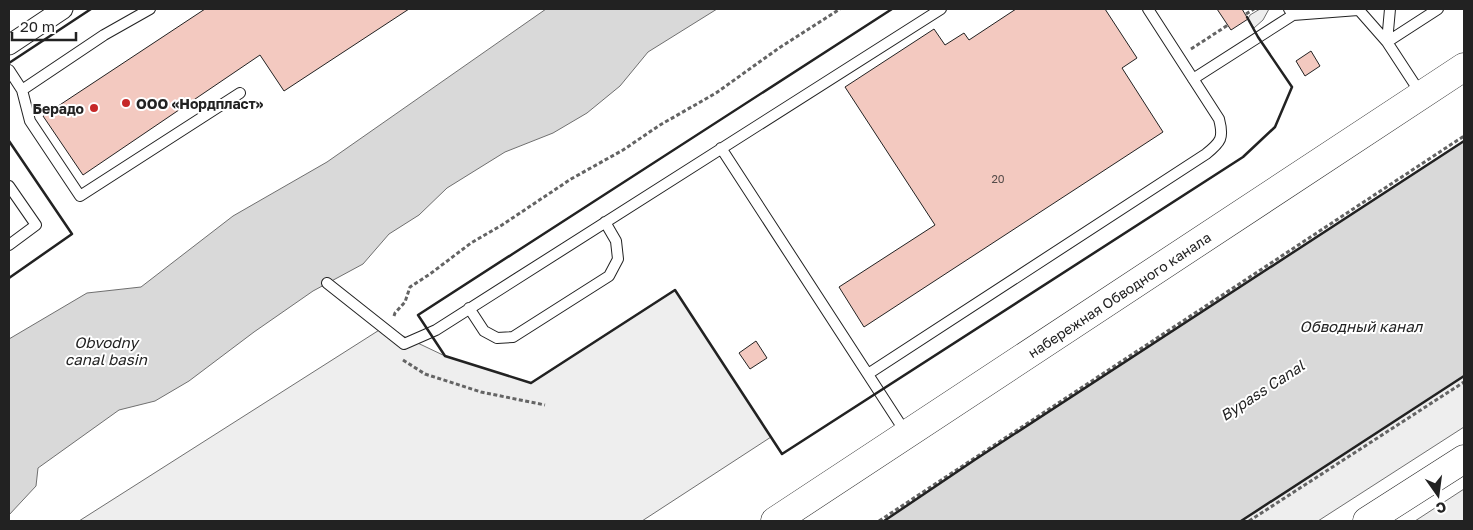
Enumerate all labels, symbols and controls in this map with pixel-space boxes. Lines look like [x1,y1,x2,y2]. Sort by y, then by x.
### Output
scale bar [12,10,76,42]
text: 20 m [20,17,55,35]
place label: ООО «Нордпласт» [136,95,264,112]
marker: ООО «Нордпласт» [120,97,132,109]
place label: Берадо [32,100,84,117]
marker: Берадо [88,102,100,114]
house number: 20 [991,172,1005,185]
street label: набережная Обводного канала [1024,228,1214,361]
water label: Обводный канал [1300,317,1424,335]
water label: Obvodny canal basin [65,333,148,368]
water label: Bypass Canal [1216,355,1309,425]
north arrow [1413,470,1463,520]
text: С [1434,499,1448,518]

